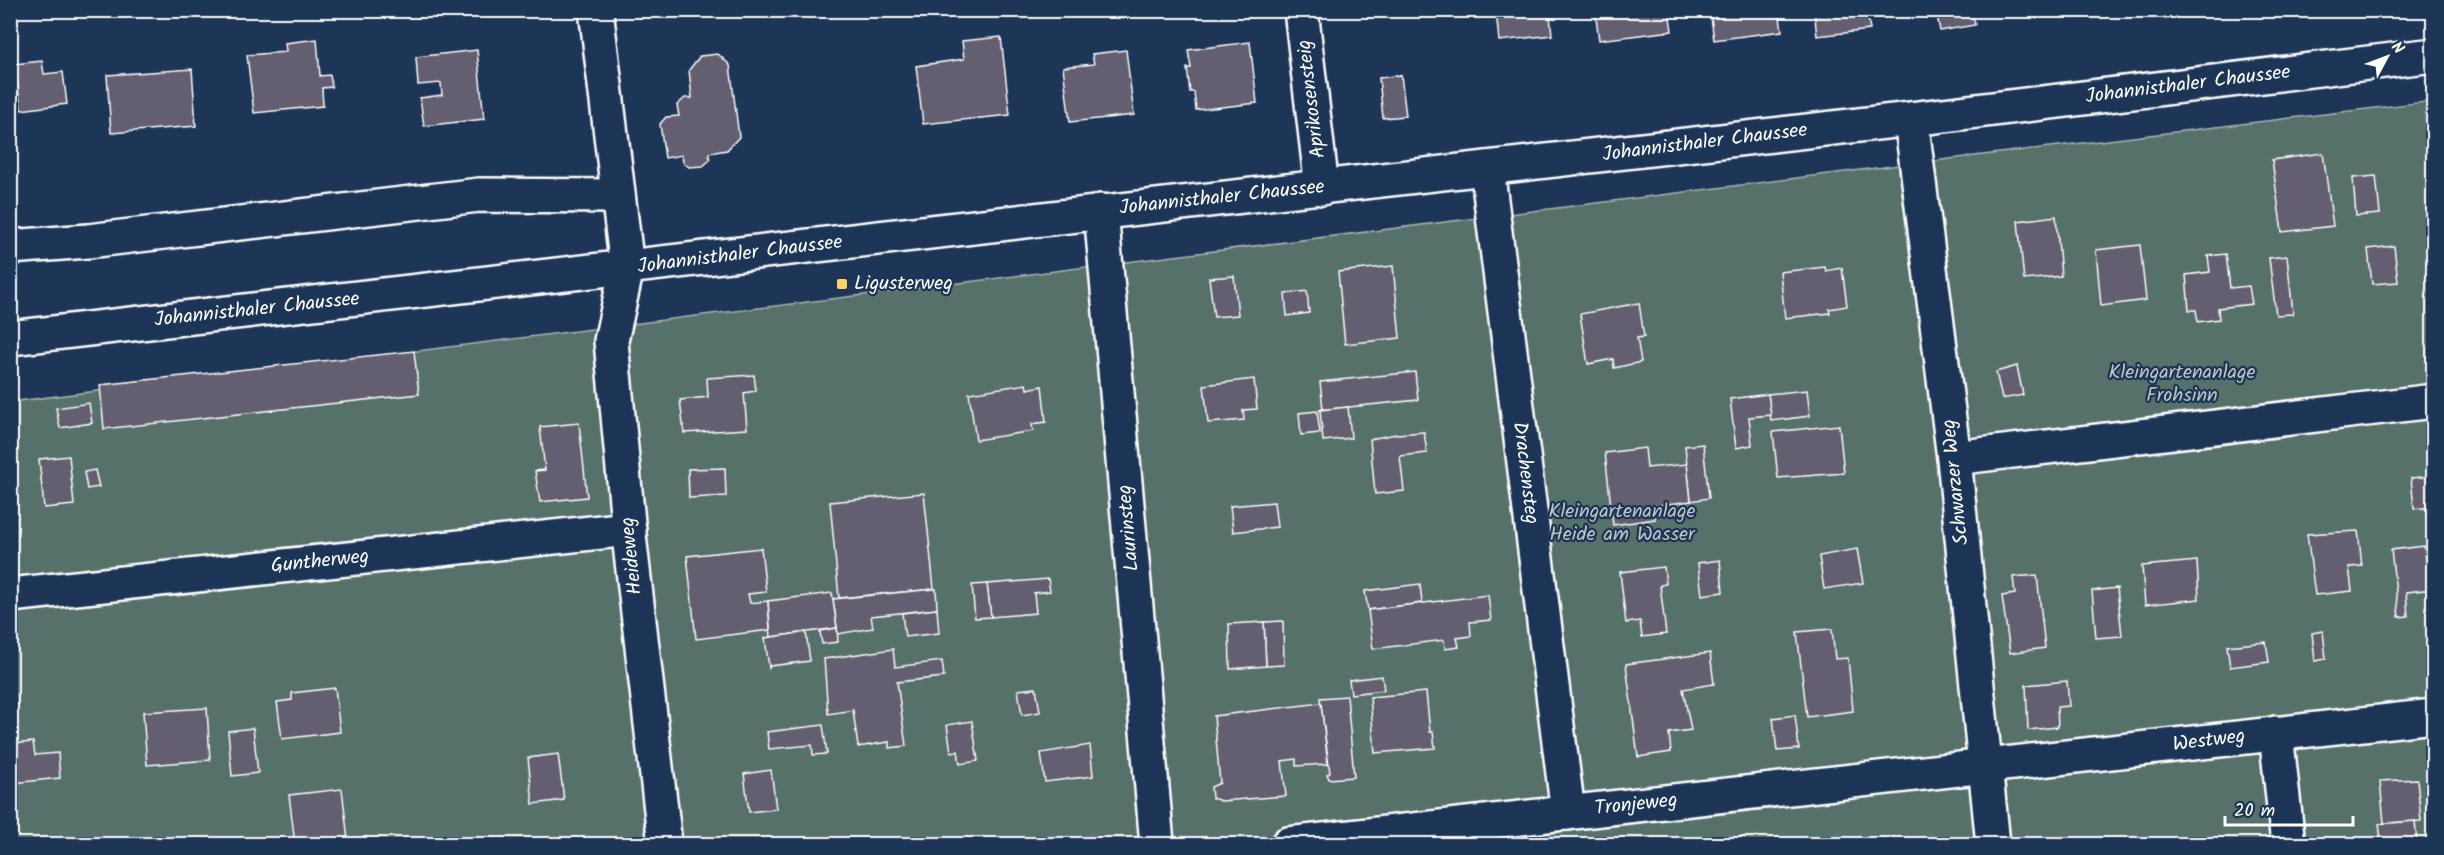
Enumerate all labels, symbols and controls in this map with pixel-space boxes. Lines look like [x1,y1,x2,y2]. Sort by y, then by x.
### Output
north arrow [2357,27,2417,87]
text: N [2384,36,2410,60]
street label: Aprikosensteig [1289,38,1335,160]
street label: Johannisthaler Chaussee [2084,57,2292,113]
street label: Johannisthaler Chaussee [1601,115,1809,171]
street label: Johannisthaler Chaussee [1118,171,1326,225]
street label: Johannisthaler Chaussee [636,227,844,283]
place label: Ligusterweg [854,268,953,300]
marker: Ligusterweg [835,277,849,291]
street label: Johannisthaler Chaussee [153,283,361,337]
park label: Kleingartenanlage Frohsinn [2109,357,2255,412]
street label: Schwarzer Weg [1933,418,1979,546]
street label: Drachensteg [1503,420,1547,526]
street label: Laurinsteg [1109,483,1149,573]
park label: Kleingartenanlage Heide am Wasser [1549,496,1696,551]
street label: Heideweg [612,515,652,597]
street label: Guntherweg [269,541,371,583]
street label: Westweg [2171,721,2247,761]
street label: Tronjeweg [1593,785,1679,825]
scale bar [2225,789,2352,827]
text: 20 m [2234,797,2275,826]

